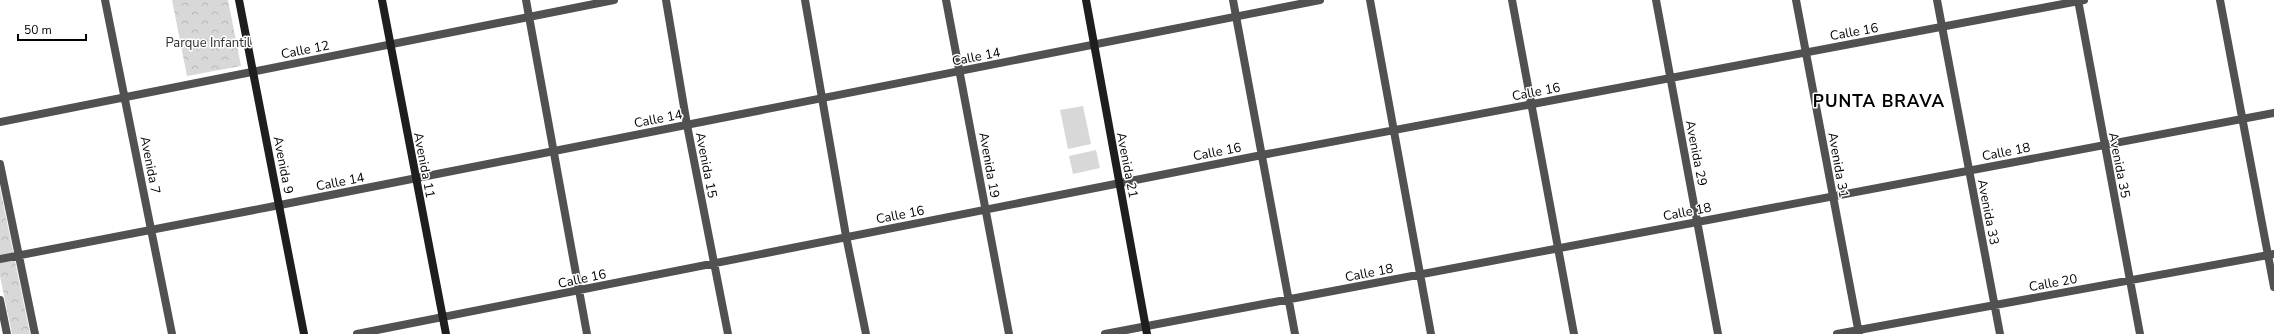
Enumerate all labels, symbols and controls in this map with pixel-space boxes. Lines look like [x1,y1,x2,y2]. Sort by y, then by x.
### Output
scale bar [18,16,86,42]
street label: Calle 16 [1829,19,1880,45]
text: 50 m [24,22,52,38]
park label: Parque Infantil [165,34,251,52]
street label: Calle 12 [279,36,331,63]
street label: Calle 14 [950,43,1002,70]
street label: Calle 16 [1510,78,1562,105]
district label: PUNTA BRAVA [1813,90,1945,113]
street label: Calle 14 [632,105,684,132]
street label: Avenida 29 [1681,119,1711,188]
street label: Avenida 11 [409,131,439,200]
street label: Avenida 15 [691,131,721,200]
street label: Avenida 19 [974,131,1004,199]
street label: Avenida 21 [1112,131,1142,200]
street label: Avenida 31 [1823,131,1853,199]
street label: Avenida 35 [2104,131,2134,200]
street label: Avenida 7 [136,135,164,196]
street label: Avenida 9 [269,135,297,196]
street label: Calle 16 [1191,138,1243,165]
street label: Calle 18 [1980,138,2032,165]
street label: Calle 14 [314,168,366,195]
street label: Avenida 33 [1973,178,2003,247]
street label: Calle 18 [1661,198,1713,225]
street label: Calle 16 [874,201,926,228]
street label: Calle 18 [1343,259,1395,286]
street label: Calle 16 [556,265,608,293]
street label: Calle 20 [2028,270,2079,296]

